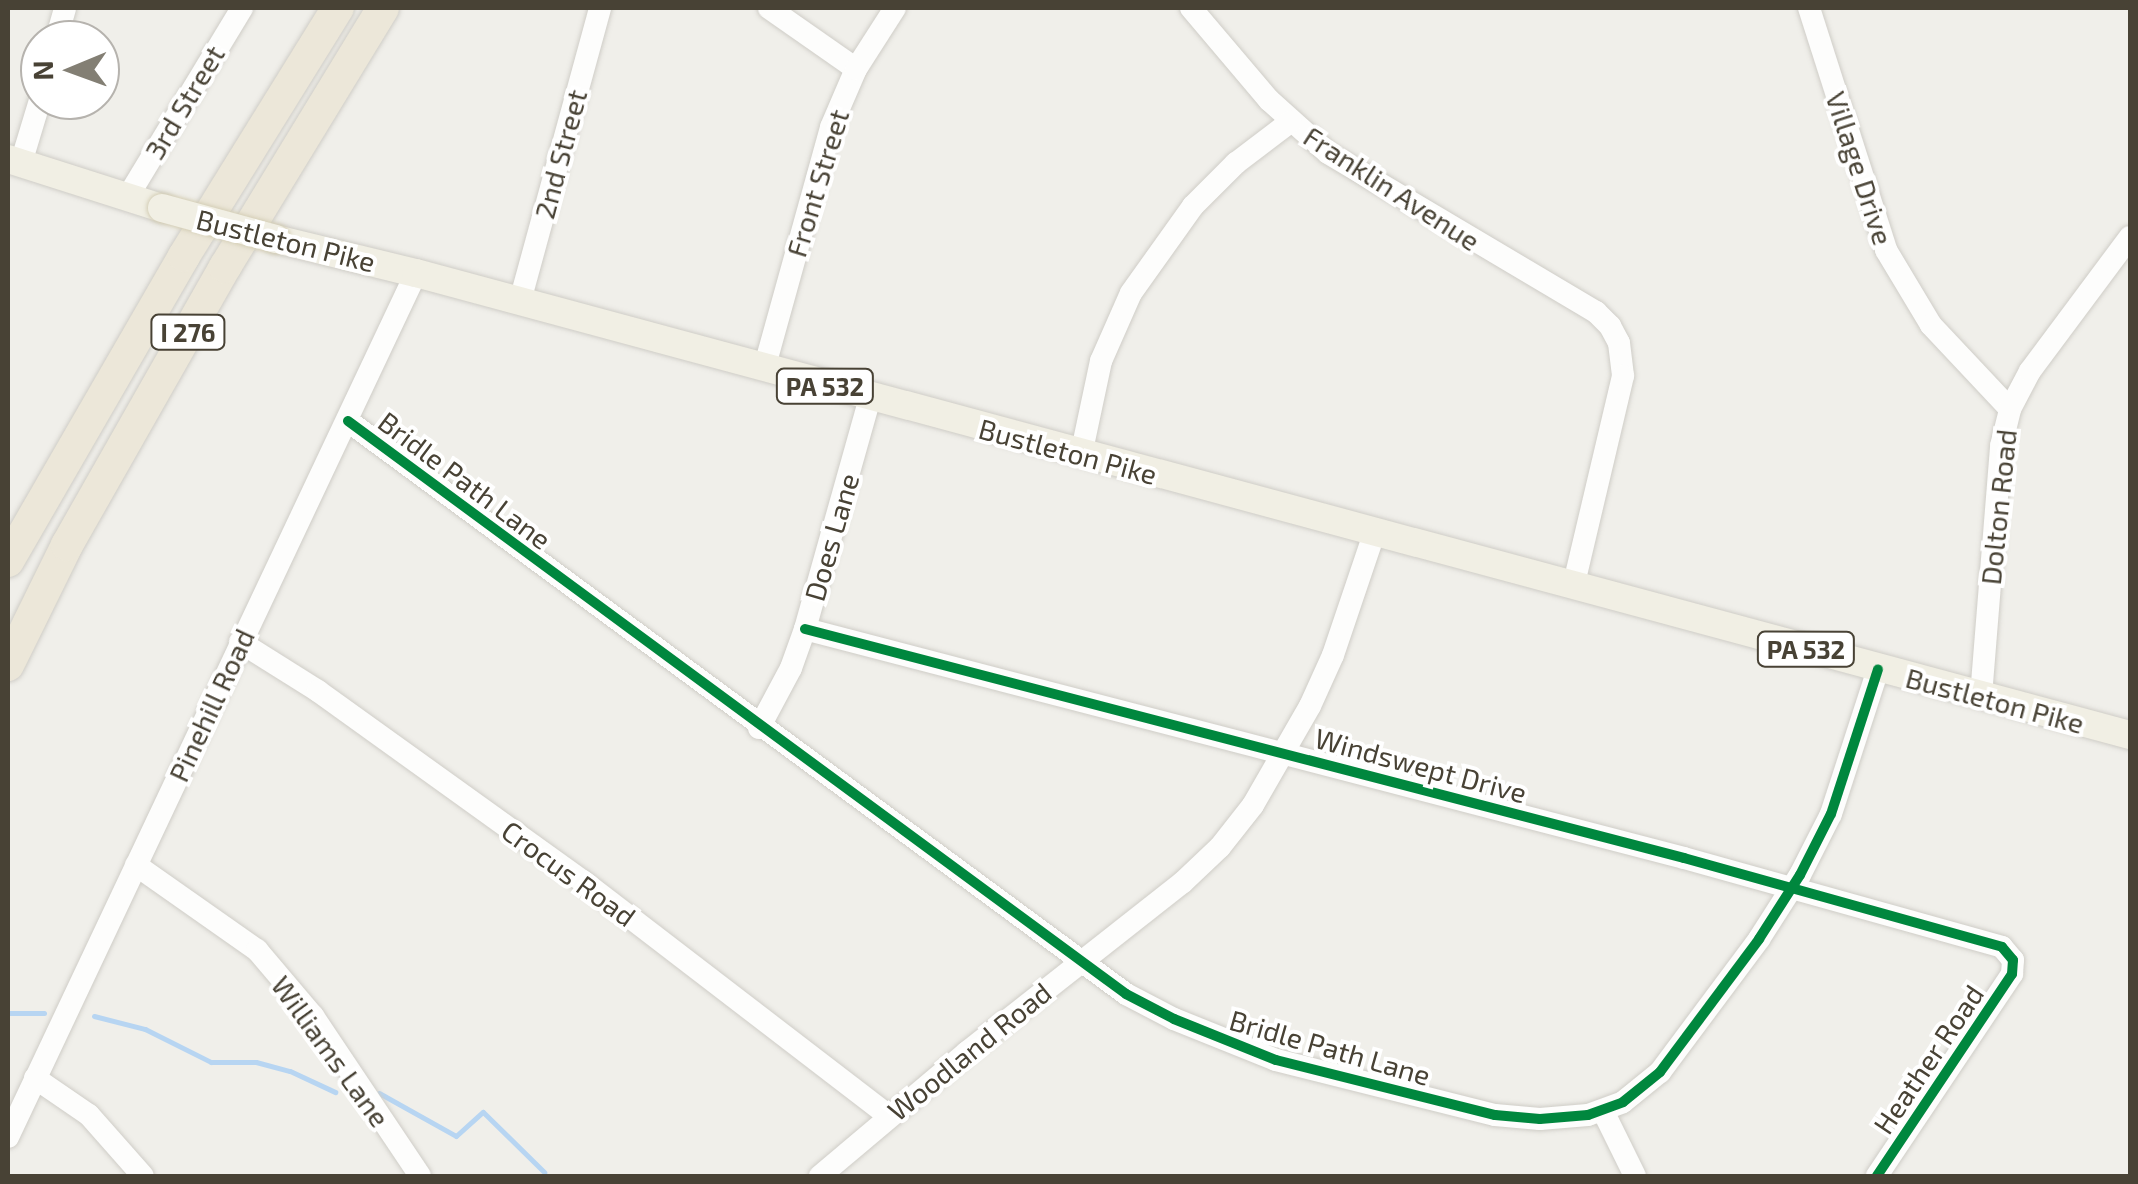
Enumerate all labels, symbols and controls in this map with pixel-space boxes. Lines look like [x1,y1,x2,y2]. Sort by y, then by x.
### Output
north arrow [20,20,120,120]
street label: 3rd Street [137,39,231,165]
text: N [25,60,59,81]
street label: 2nd Street [527,86,593,222]
street label: Village Drive [1819,87,1901,249]
street label: Front Street [779,105,855,261]
street label: Franklin Avenue [1298,119,1486,257]
street label: Bustleton Pike [193,202,379,278]
road number: I 276 [148,312,228,352]
road number: PA 532 [775,366,875,406]
street label: Bridle Path Lane [372,404,558,556]
street label: Bustleton Pike [975,411,1161,491]
street label: Dolton Road [1973,428,2023,586]
street label: Does Lane [797,469,865,605]
street label: Pinehill Road [161,623,261,787]
road number: PA 532 [1756,629,1856,669]
street label: Bustleton Pike [1902,660,2088,740]
street label: Windswept Drive [1312,721,1530,809]
street label: Crocus Road [495,813,643,933]
street label: Williams Lane [265,969,397,1133]
street label: Woodland Road [880,975,1058,1127]
street label: Heather Road [1866,978,1990,1140]
street label: Bridle Path Lane [1226,1002,1434,1092]

